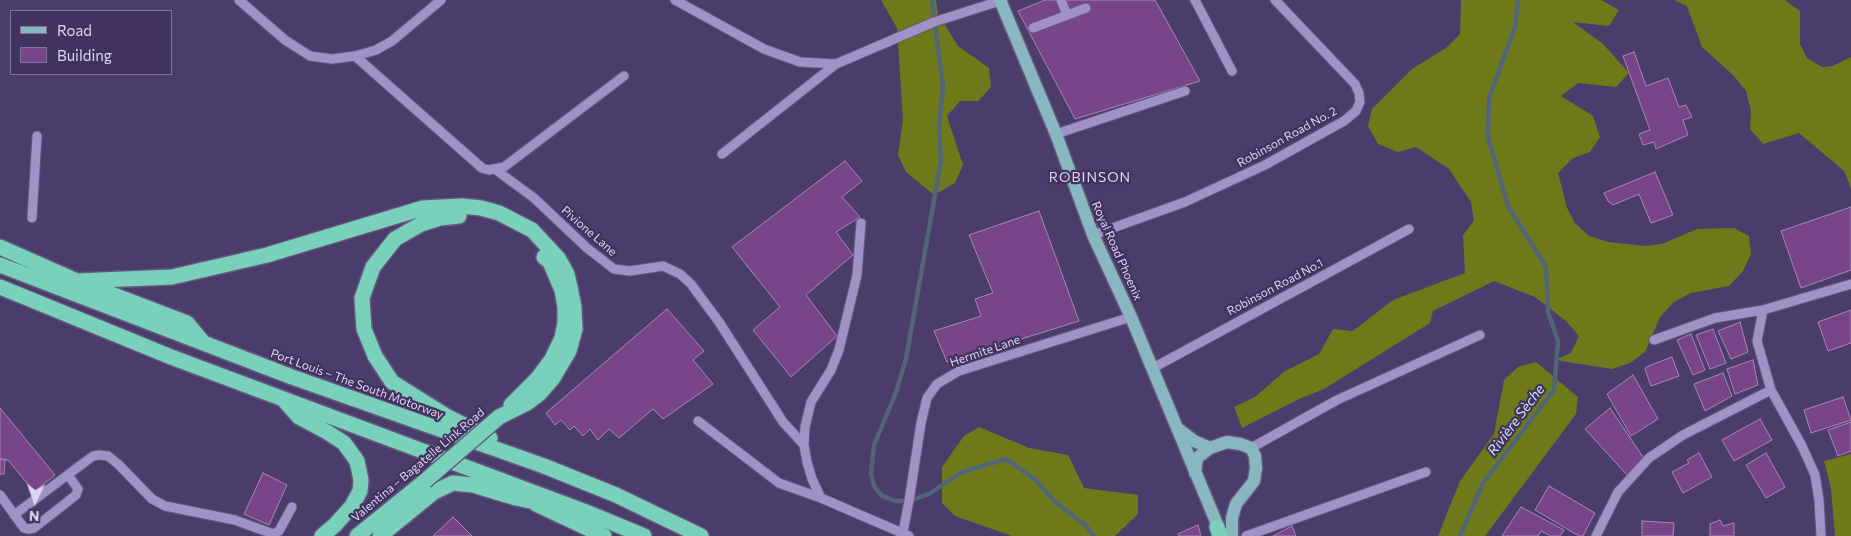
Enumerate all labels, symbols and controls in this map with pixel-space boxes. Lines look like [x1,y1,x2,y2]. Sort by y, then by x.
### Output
legend [10,10,172,75]
text: Road [57,21,92,39]
text: Building [57,46,112,64]
street label: Robinson Road No. 2 [1235,104,1339,170]
district label: ROBINSON [1048,169,1132,185]
street label: Royal Road Phoenix [1089,199,1145,303]
street label: Pivione Lane [558,203,620,259]
street label: Robinson Road No.1 [1224,256,1326,318]
street label: Hermite Lane [948,332,1022,370]
street label: Port Louis – The South Motorway [269,346,445,422]
water label: Rivière Sèche [1484,381,1548,459]
street label: Valentina – Bagatelle Link Road [349,405,487,525]
north arrow [10,476,60,526]
text: N [29,508,40,525]

